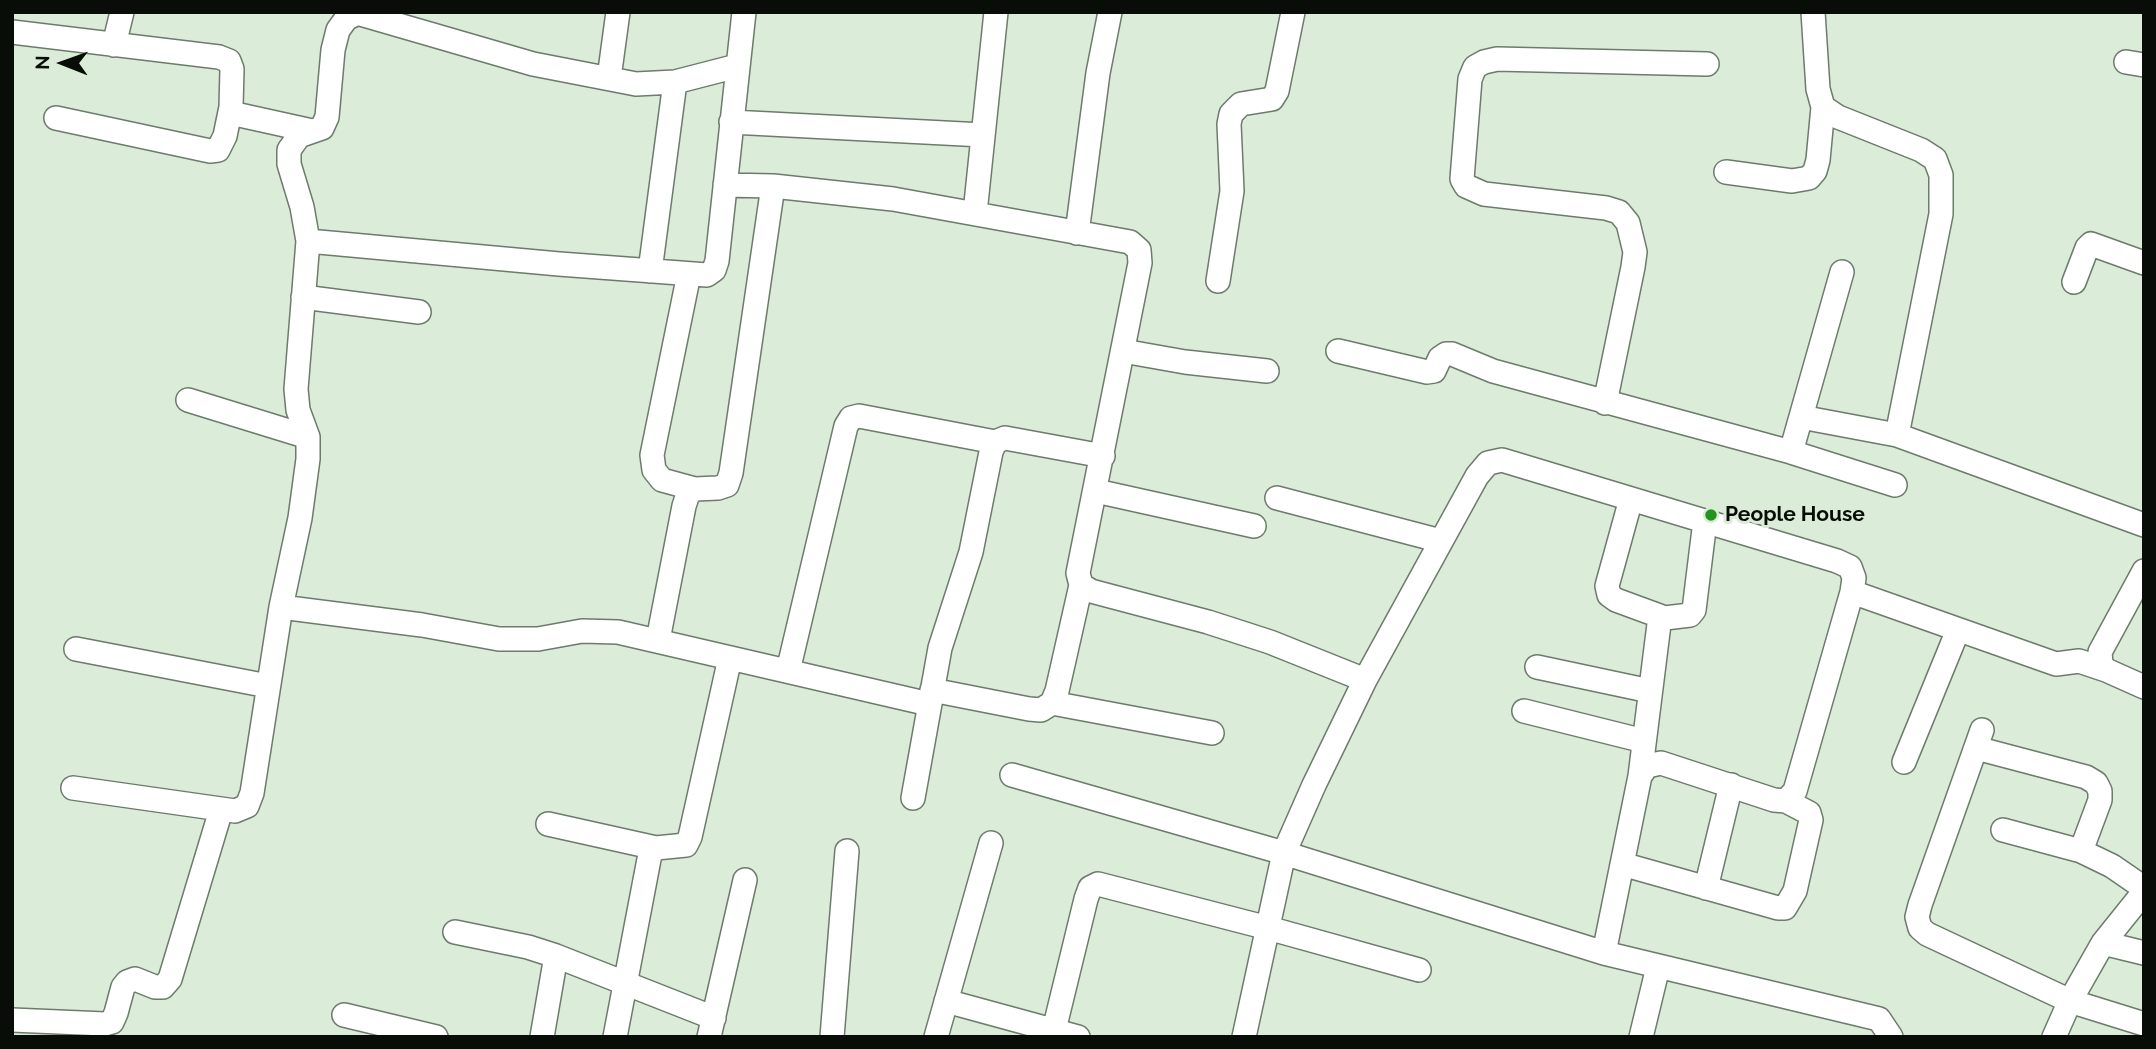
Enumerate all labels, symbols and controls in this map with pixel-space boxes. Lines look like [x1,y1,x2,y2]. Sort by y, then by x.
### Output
north arrow [28,28,98,98]
text: N [31,55,53,70]
place label: People House [1725,502,1865,528]
marker: People House [1703,507,1719,523]

